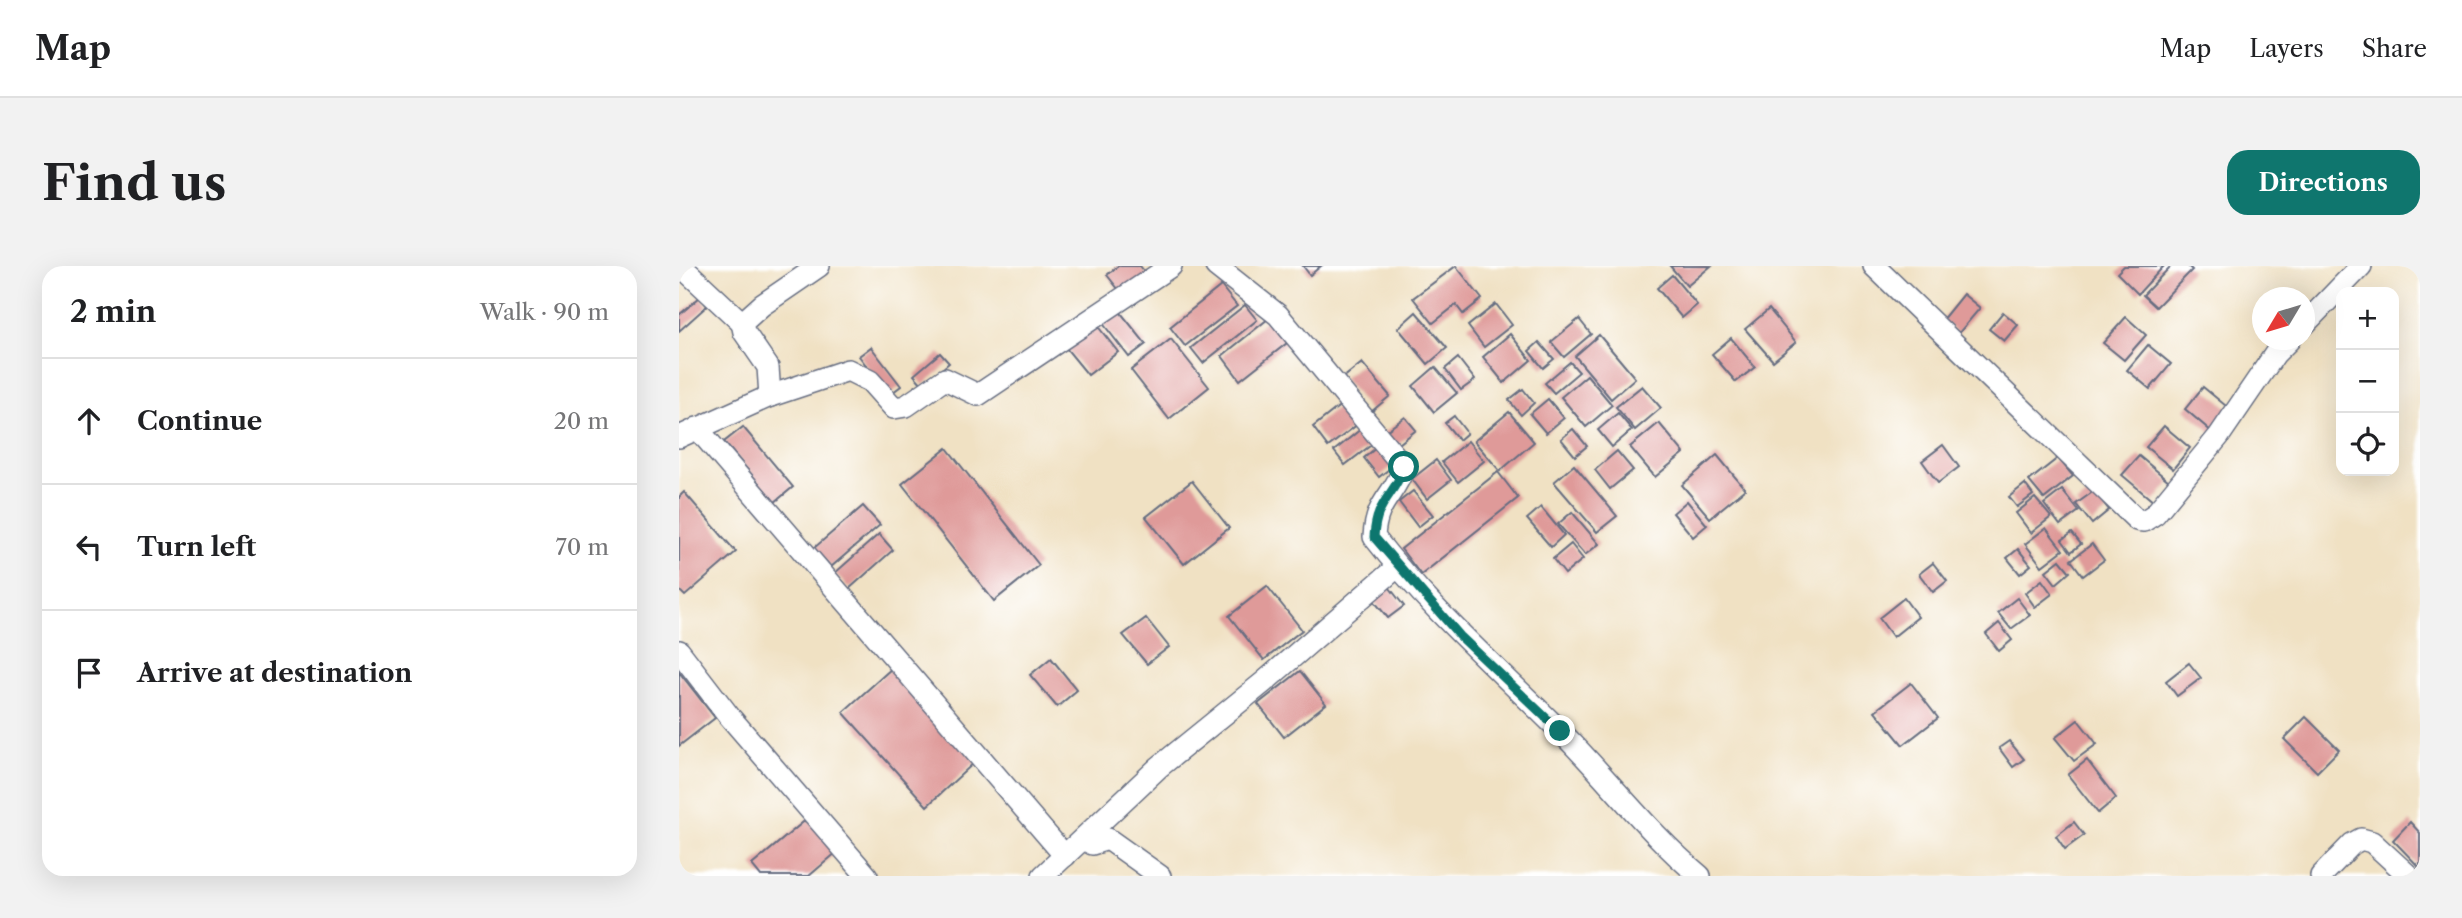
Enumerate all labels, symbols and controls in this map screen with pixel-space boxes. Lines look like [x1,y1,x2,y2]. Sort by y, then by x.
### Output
text: Map [35,28,111,69]
text: Map [2160,34,2211,63]
text: Layers [2249,34,2324,63]
text: Share [2362,34,2427,63]
button: Directions [2227,150,2420,215]
text: Find us [42,152,226,213]
north arrow [2252,287,2315,350]
map controls [2336,287,2399,476]
button: + [2336,287,2399,350]
text: 2 min [70,293,156,330]
text: Walk · 90 m [480,298,609,326]
button: − [2336,350,2399,413]
icon: ahead [70,402,108,440]
text: Continue [137,405,262,437]
text: 20 m [554,407,609,435]
button: locate [2336,413,2399,476]
route start [1388,451,1419,482]
icon: left [70,528,108,566]
text: Turn left [137,531,256,563]
text: 70 m [556,533,609,561]
icon: arrive [70,654,108,692]
text: Arrive at destination [137,657,412,689]
route end [1544,715,1575,746]

